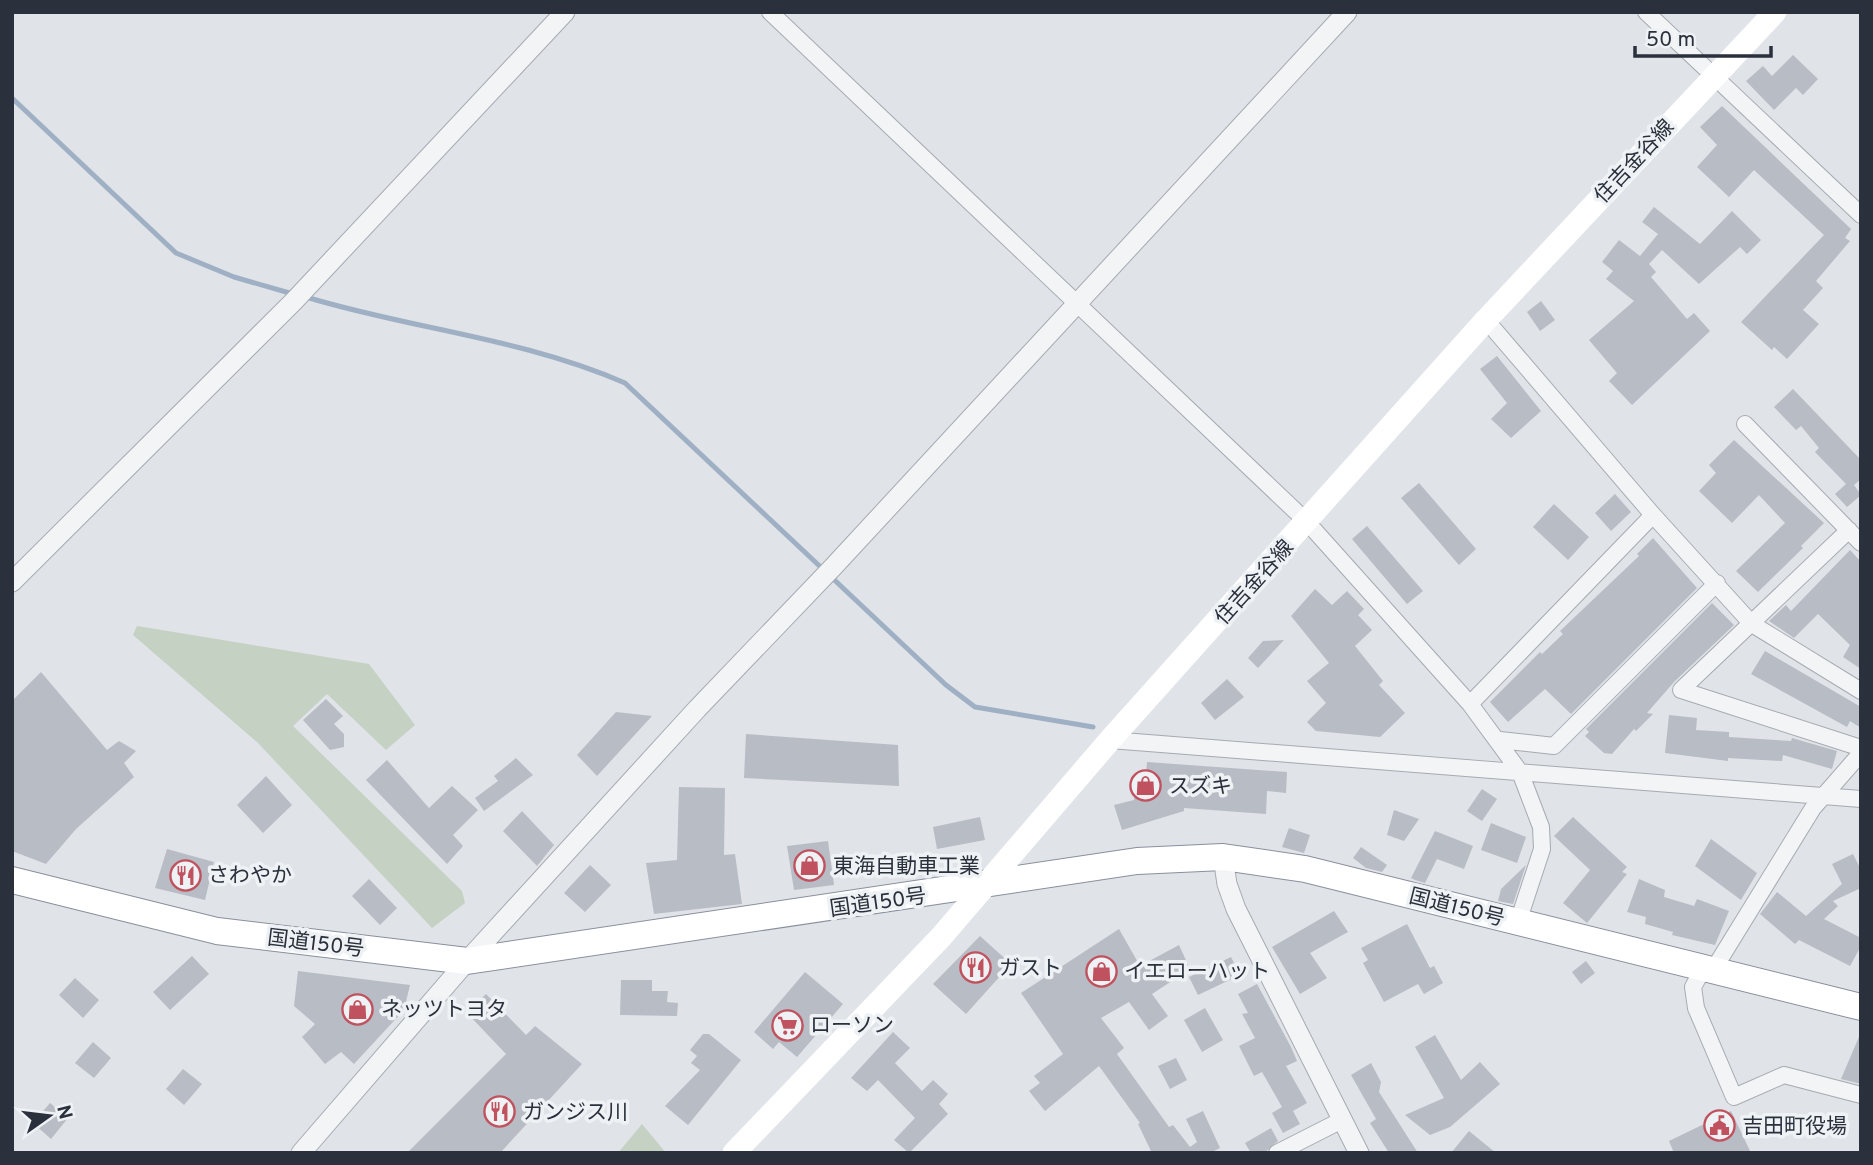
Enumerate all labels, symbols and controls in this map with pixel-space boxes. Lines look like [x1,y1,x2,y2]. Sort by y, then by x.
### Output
scale bar [1635,14,1772,58]
text: 50 m [1646,27,1695,54]
street label: 住吉金谷線 [1589,114,1681,210]
street label: 住吉金谷線 [1210,535,1300,631]
shop icon: スズキ [1129,769,1163,803]
place label: スズキ [1169,774,1232,801]
shop icon: 東海自動車工業 [793,849,827,883]
place label: 東海自動車工業 [833,854,980,881]
restaurant icon: さわやか [168,858,202,892]
place label: さわやか [208,863,292,890]
street label: 国道150号 [828,883,928,924]
street label: 国道150号 [1406,884,1507,933]
street label: 国道150号 [266,925,366,964]
restaurant icon: ガスト [959,951,993,985]
shop icon: イエローハット [1084,954,1118,988]
place label: ガスト [999,956,1062,983]
place label: イエローハット [1124,959,1270,986]
shop icon: ネッツトヨタ [341,992,375,1026]
place label: ネッツトヨタ [381,997,507,1024]
supermarket icon: ローソン [770,1008,804,1042]
place label: ローソン [810,1013,894,1040]
north arrow [14,1081,84,1151]
restaurant icon: ガンジス川 [483,1095,517,1129]
place label: ガンジス川 [523,1100,628,1127]
text: N [50,1103,77,1122]
public building icon: 吉田町役場 [1702,1109,1736,1143]
place label: 吉田町役場 [1742,1114,1847,1141]

